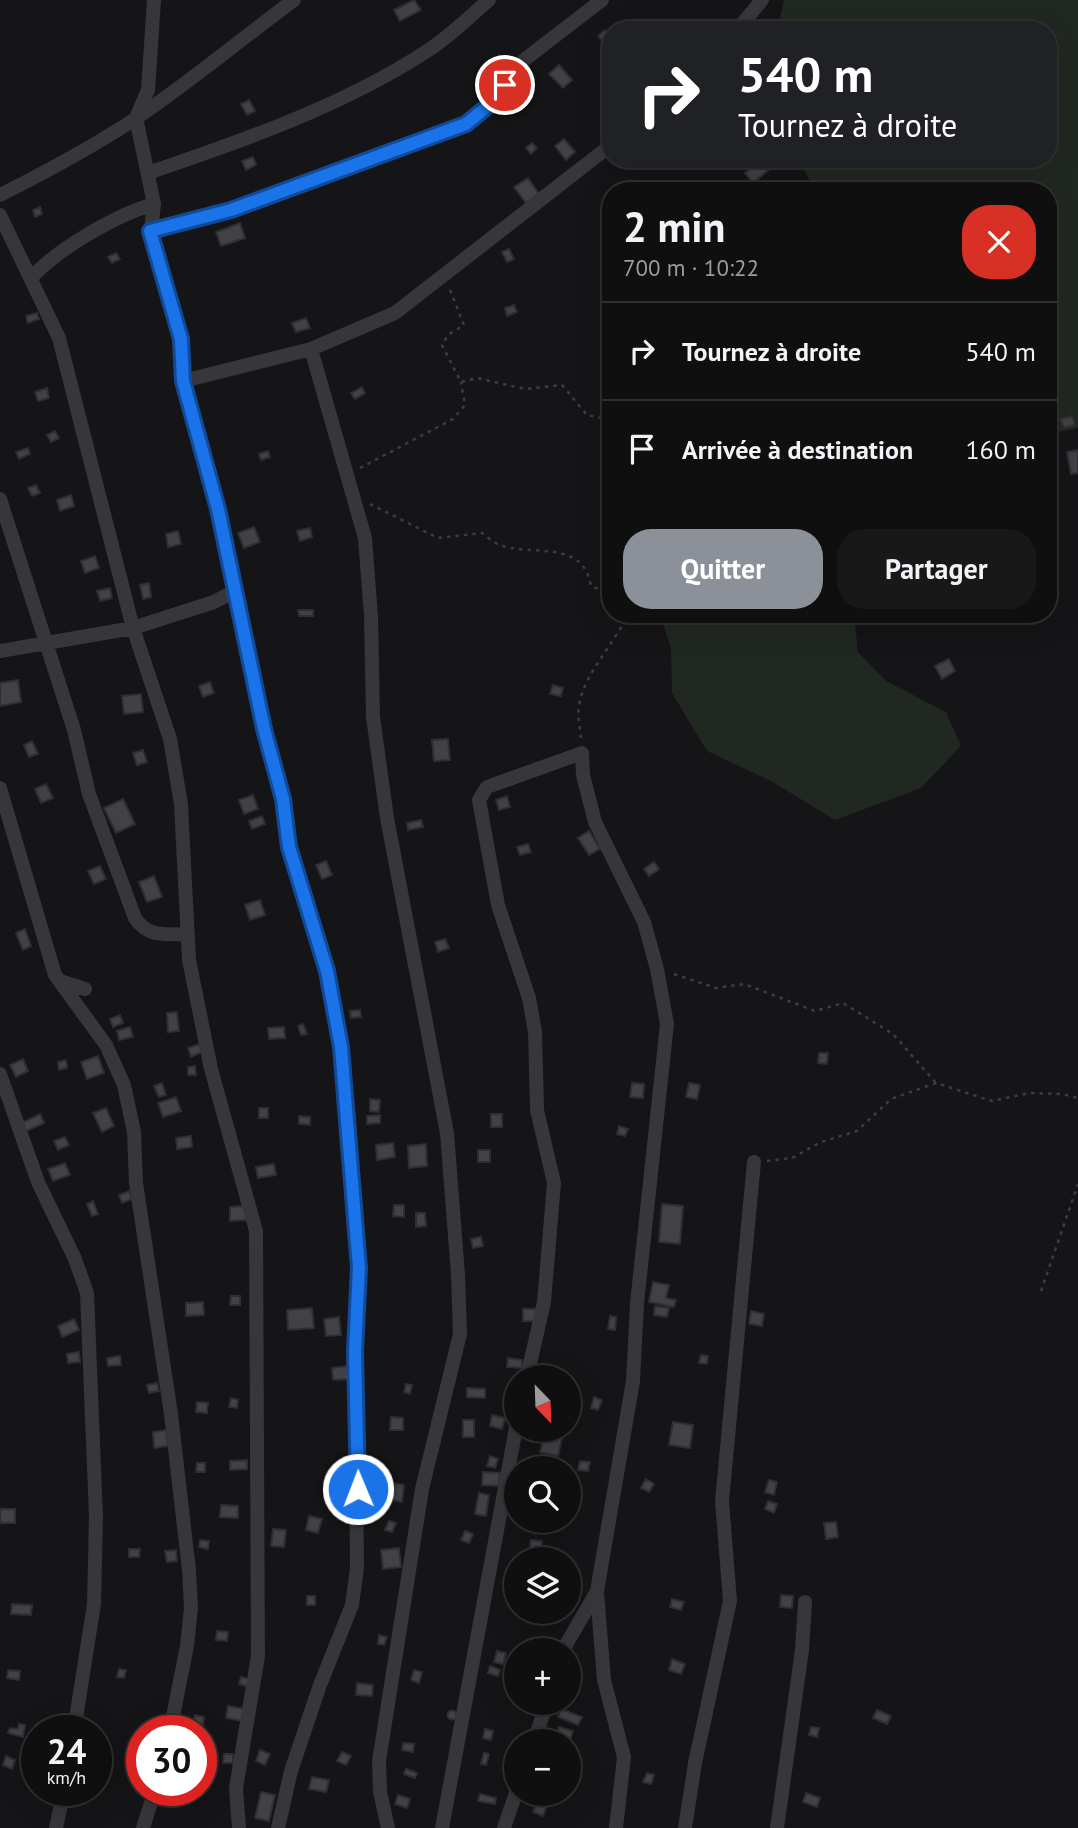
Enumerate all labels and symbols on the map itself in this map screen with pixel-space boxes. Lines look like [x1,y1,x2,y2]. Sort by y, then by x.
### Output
pin [475,55,535,115]
north arrow [504,1365,581,1442]
position arrow [321,1452,395,1526]
speed limit sign: 30 [126,1715,217,1806]

